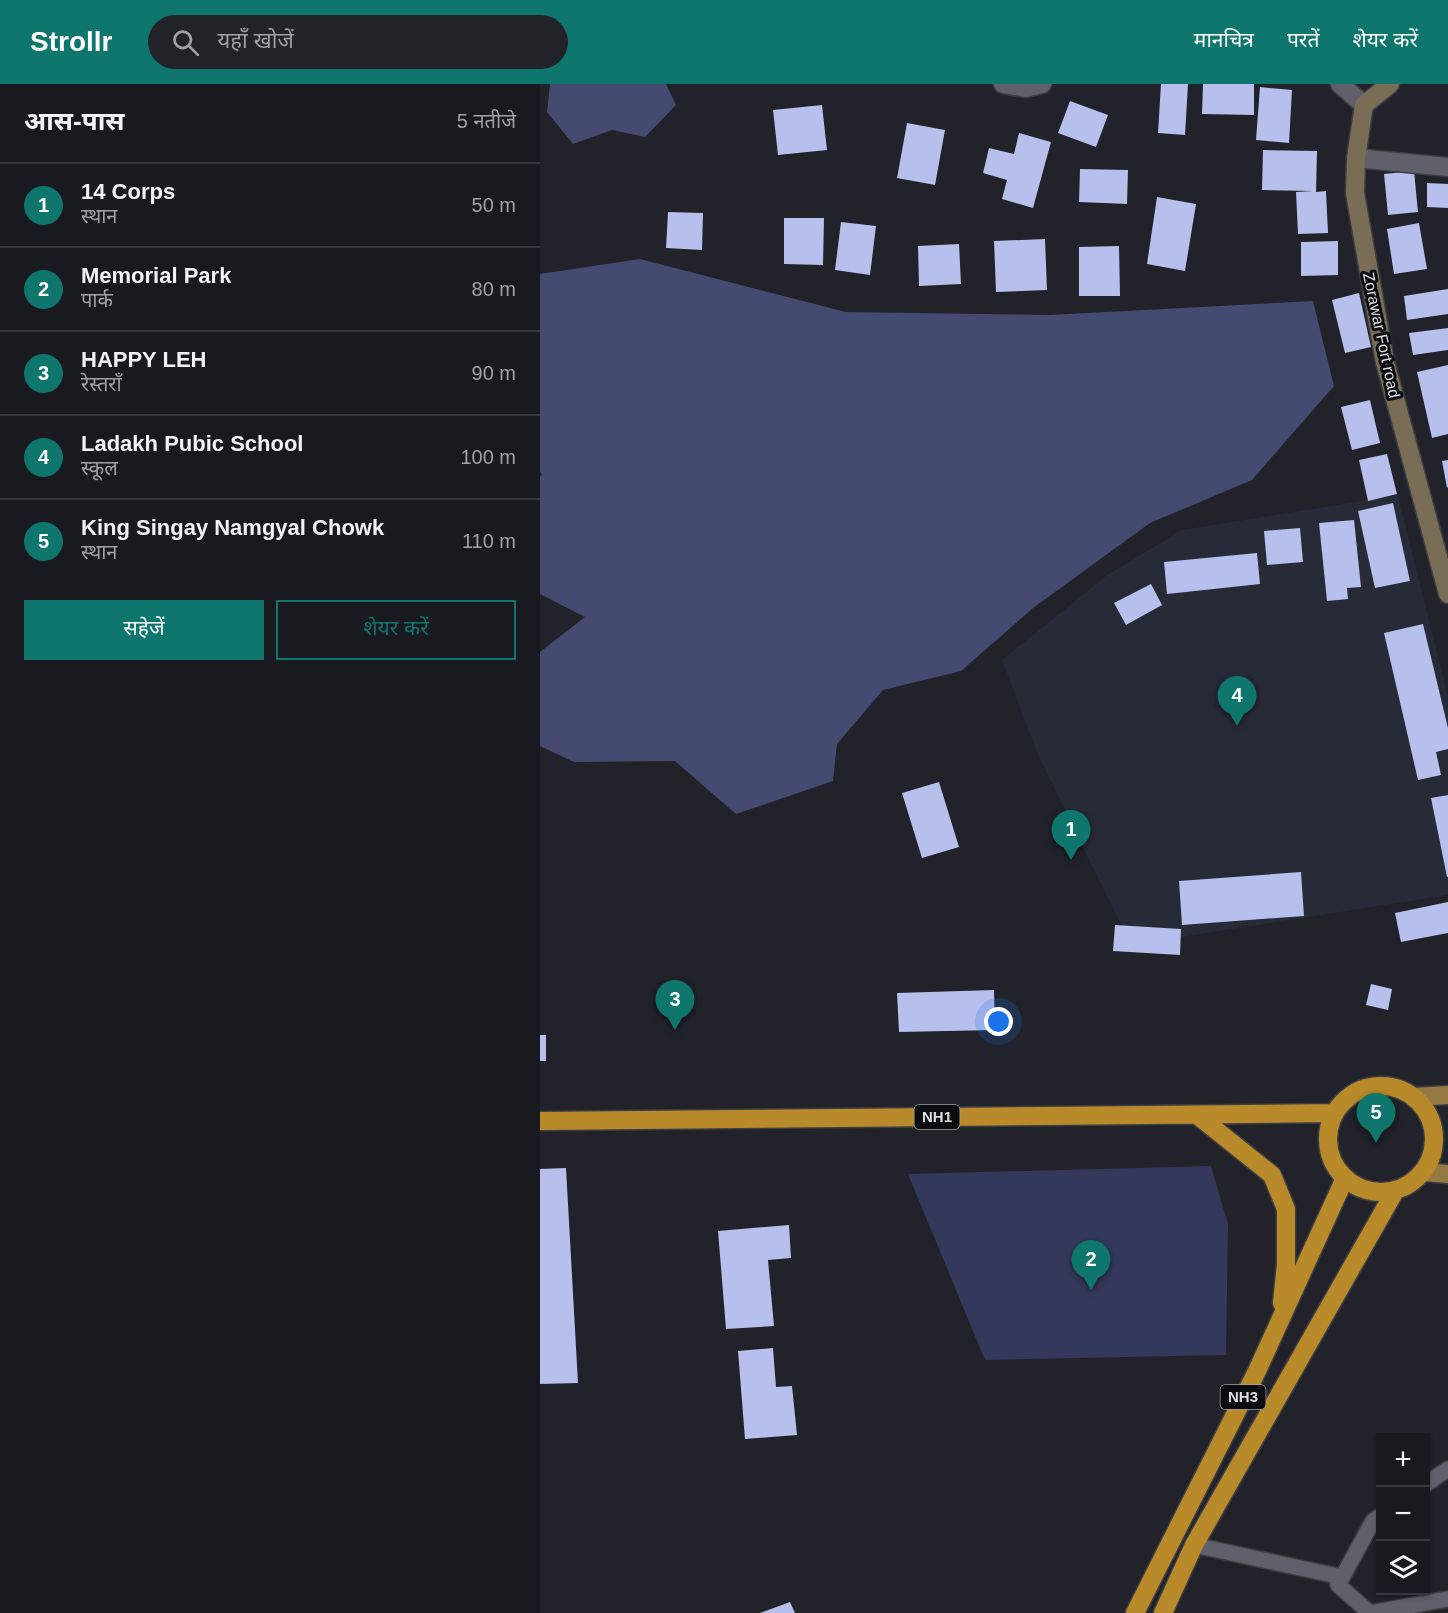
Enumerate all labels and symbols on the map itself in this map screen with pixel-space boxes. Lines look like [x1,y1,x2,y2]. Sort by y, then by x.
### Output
street label: Zorawar Fort road [1360,271,1403,399]
pin: 4 [1218,676,1256,726]
pin: 1 [1052,810,1090,860]
pin: 3 [656,980,694,1030]
your location [984,1007,1013,1036]
pin: 5 [1356,1094,1396,1143]
road number: NH1 [914,1105,960,1129]
pin: 2 [1072,1240,1110,1290]
road number: NH3 [1220,1385,1266,1409]

